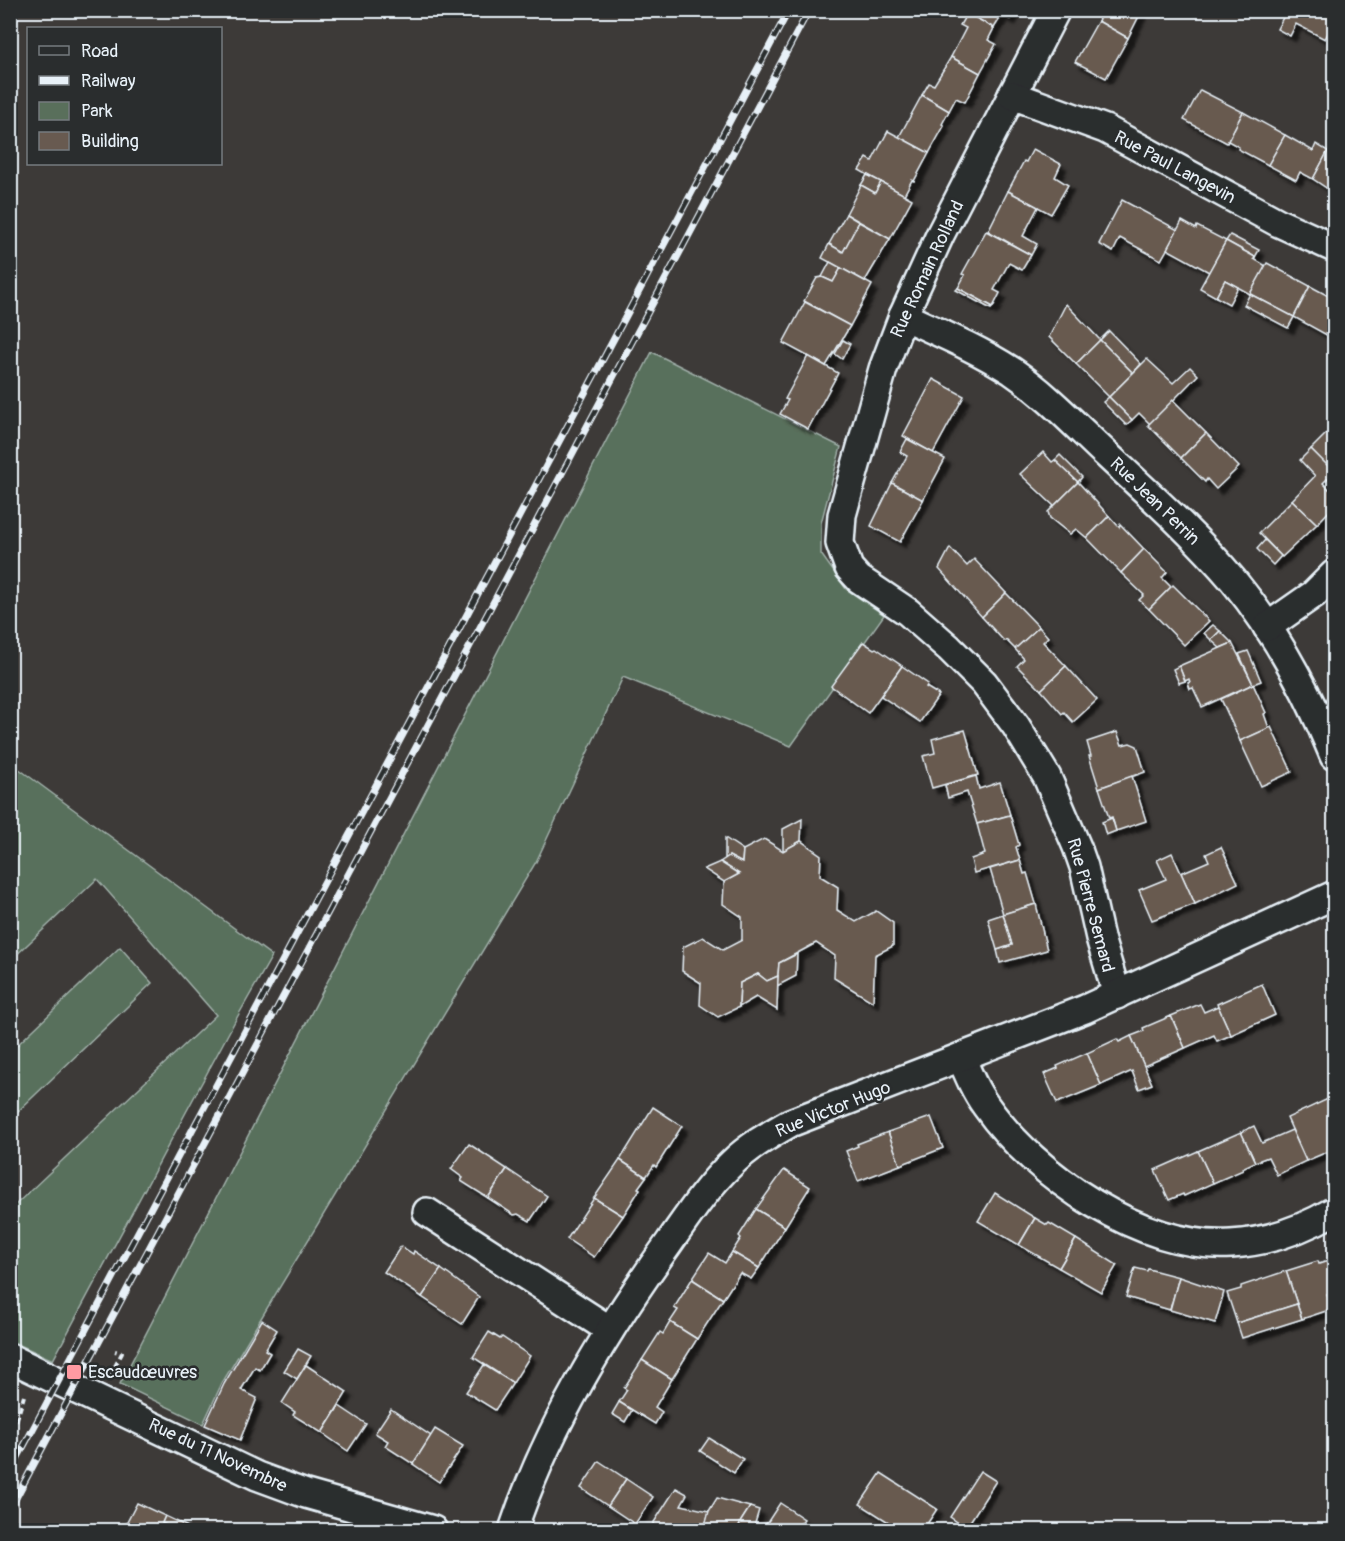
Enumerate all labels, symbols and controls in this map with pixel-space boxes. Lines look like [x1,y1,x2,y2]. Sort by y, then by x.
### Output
legend [27,27,222,165]
text: Road [81,40,118,63]
text: Railway [81,70,136,93]
text: Park [81,100,113,123]
street label: Rue Paul Langevin [1110,126,1239,209]
text: Building [81,130,139,153]
street label: Rue Romain Rolland [886,197,969,341]
street label: Rue Jean Perrin [1105,453,1205,550]
street label: Rue Pierre Semard [1062,836,1119,975]
street label: Rue Victor Hugo [772,1076,894,1143]
place label: Escaudœuvres [88,1361,197,1384]
marker: Escaudœuvres [65,1363,83,1381]
street label: Rue du 11 Novembre [145,1413,291,1498]

